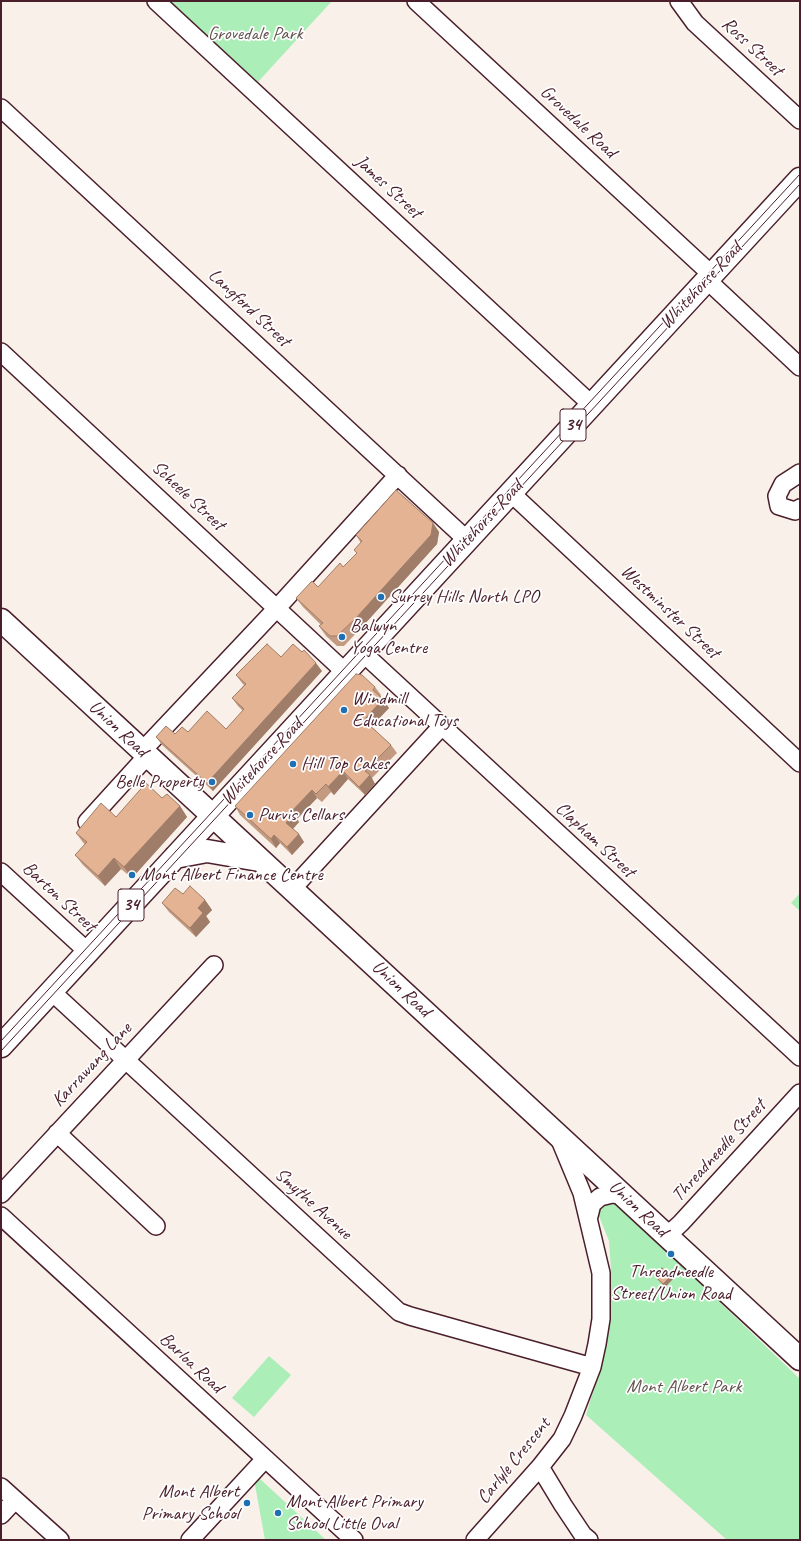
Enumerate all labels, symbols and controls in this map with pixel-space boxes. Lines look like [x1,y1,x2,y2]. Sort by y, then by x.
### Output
street label: Ross Street [717,13,787,81]
park label: Grovedale Park [208,23,302,45]
street label: Grovedale Road [535,81,621,163]
street label: James Street [350,150,426,224]
street label: Whitehorse Road [655,238,747,334]
street label: Langford Street [203,264,295,352]
road number: 34 [560,409,586,441]
street label: Scheele Street [147,456,229,536]
street label: Whitehorse Road [436,476,528,572]
street label: Westminster Street [616,560,724,664]
place label: Surrey Hills North LPO [389,586,539,608]
marker: Surrey Hills North LPO [376,592,386,602]
place label: Balwyn Yoga Centre [350,615,427,659]
marker: Balwyn Yoga Centre [337,632,347,642]
place label: Windmill Educational Toys [352,688,458,732]
street label: Union Road [84,696,152,762]
marker: Windmill Educational Toys [339,705,349,715]
street label: Whitehorse Road [216,714,308,810]
place label: Hill Top Cakes [301,753,389,775]
marker: Hill Top Cakes [288,759,298,769]
place label: Belle Property [115,771,204,793]
marker: Belle Property [207,777,217,787]
street label: Clapham Street [550,797,640,883]
place label: Purvis Cellars [258,804,344,826]
marker: Purvis Cellars [245,810,255,820]
street label: Barton Street [17,857,101,937]
place label: Mont Albert Finance Centre [140,864,323,886]
marker: Mont Albert Finance Centre [127,870,137,880]
road number: 34 [118,889,144,921]
street label: Union Road [367,956,435,1022]
street label: Karrawang Lane [47,1018,137,1112]
street label: Threadneedle Street [667,1095,771,1207]
street label: Smythe Avenue [270,1163,356,1245]
street label: Union Road [604,1176,672,1242]
marker: Threadneedle Street/Union Road [666,1249,676,1259]
place label: Threadneedle Street/Union Road [611,1261,731,1305]
street label: Barloa Road [154,1328,228,1398]
park label: Mont Albert Park [627,1376,741,1398]
street label: Carlyle Crescent [472,1413,556,1509]
place label: Mont Albert Primary School [142,1481,239,1525]
place label: Mont Albert Primary School Little Oval [286,1491,423,1535]
marker: Mont Albert Primary School [242,1498,252,1508]
marker: Mont Albert Primary School Little Oval [273,1508,283,1518]

